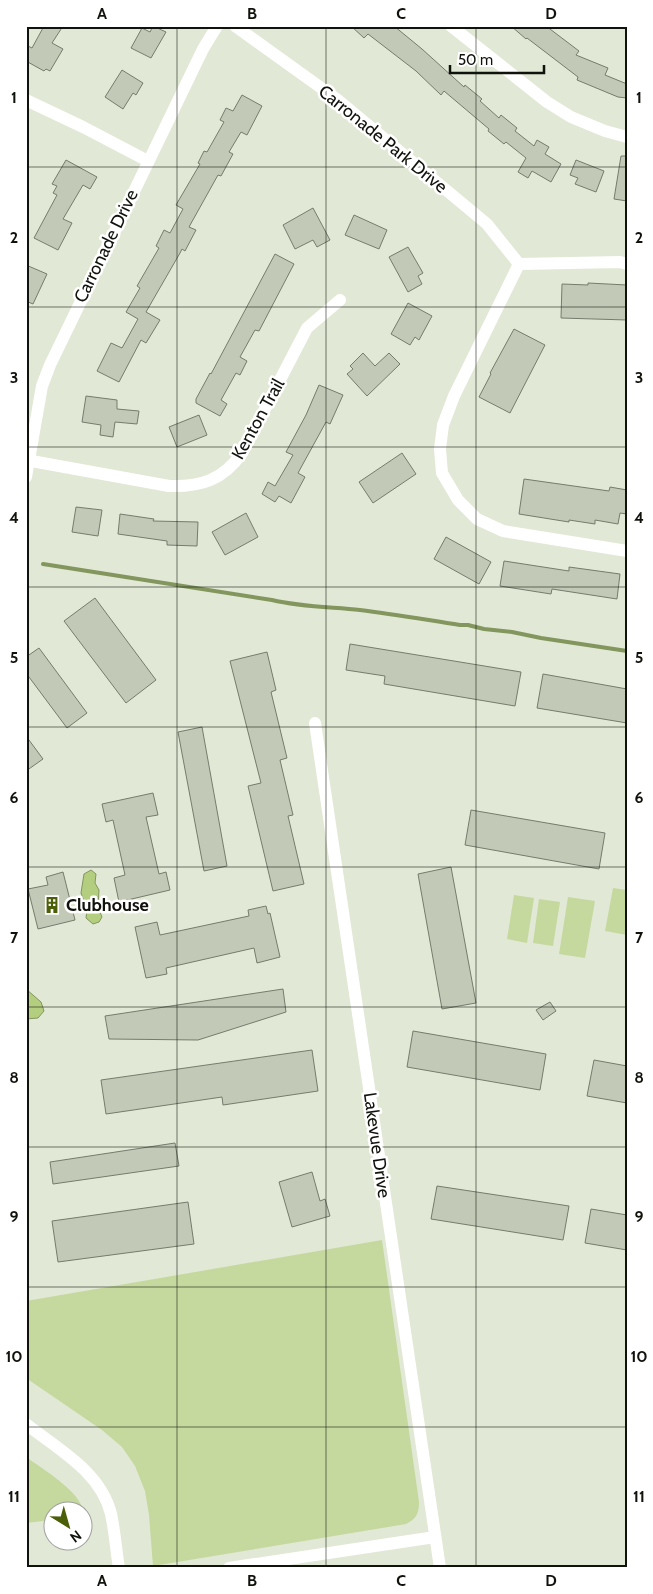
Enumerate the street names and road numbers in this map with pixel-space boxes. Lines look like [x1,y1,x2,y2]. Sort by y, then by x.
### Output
street label: Carronade Park Drive [314,80,452,198]
street label: Carronade Drive [69,186,143,306]
street label: Kenton Trail [227,374,290,463]
street label: Lakevue Drive [359,1091,395,1199]

